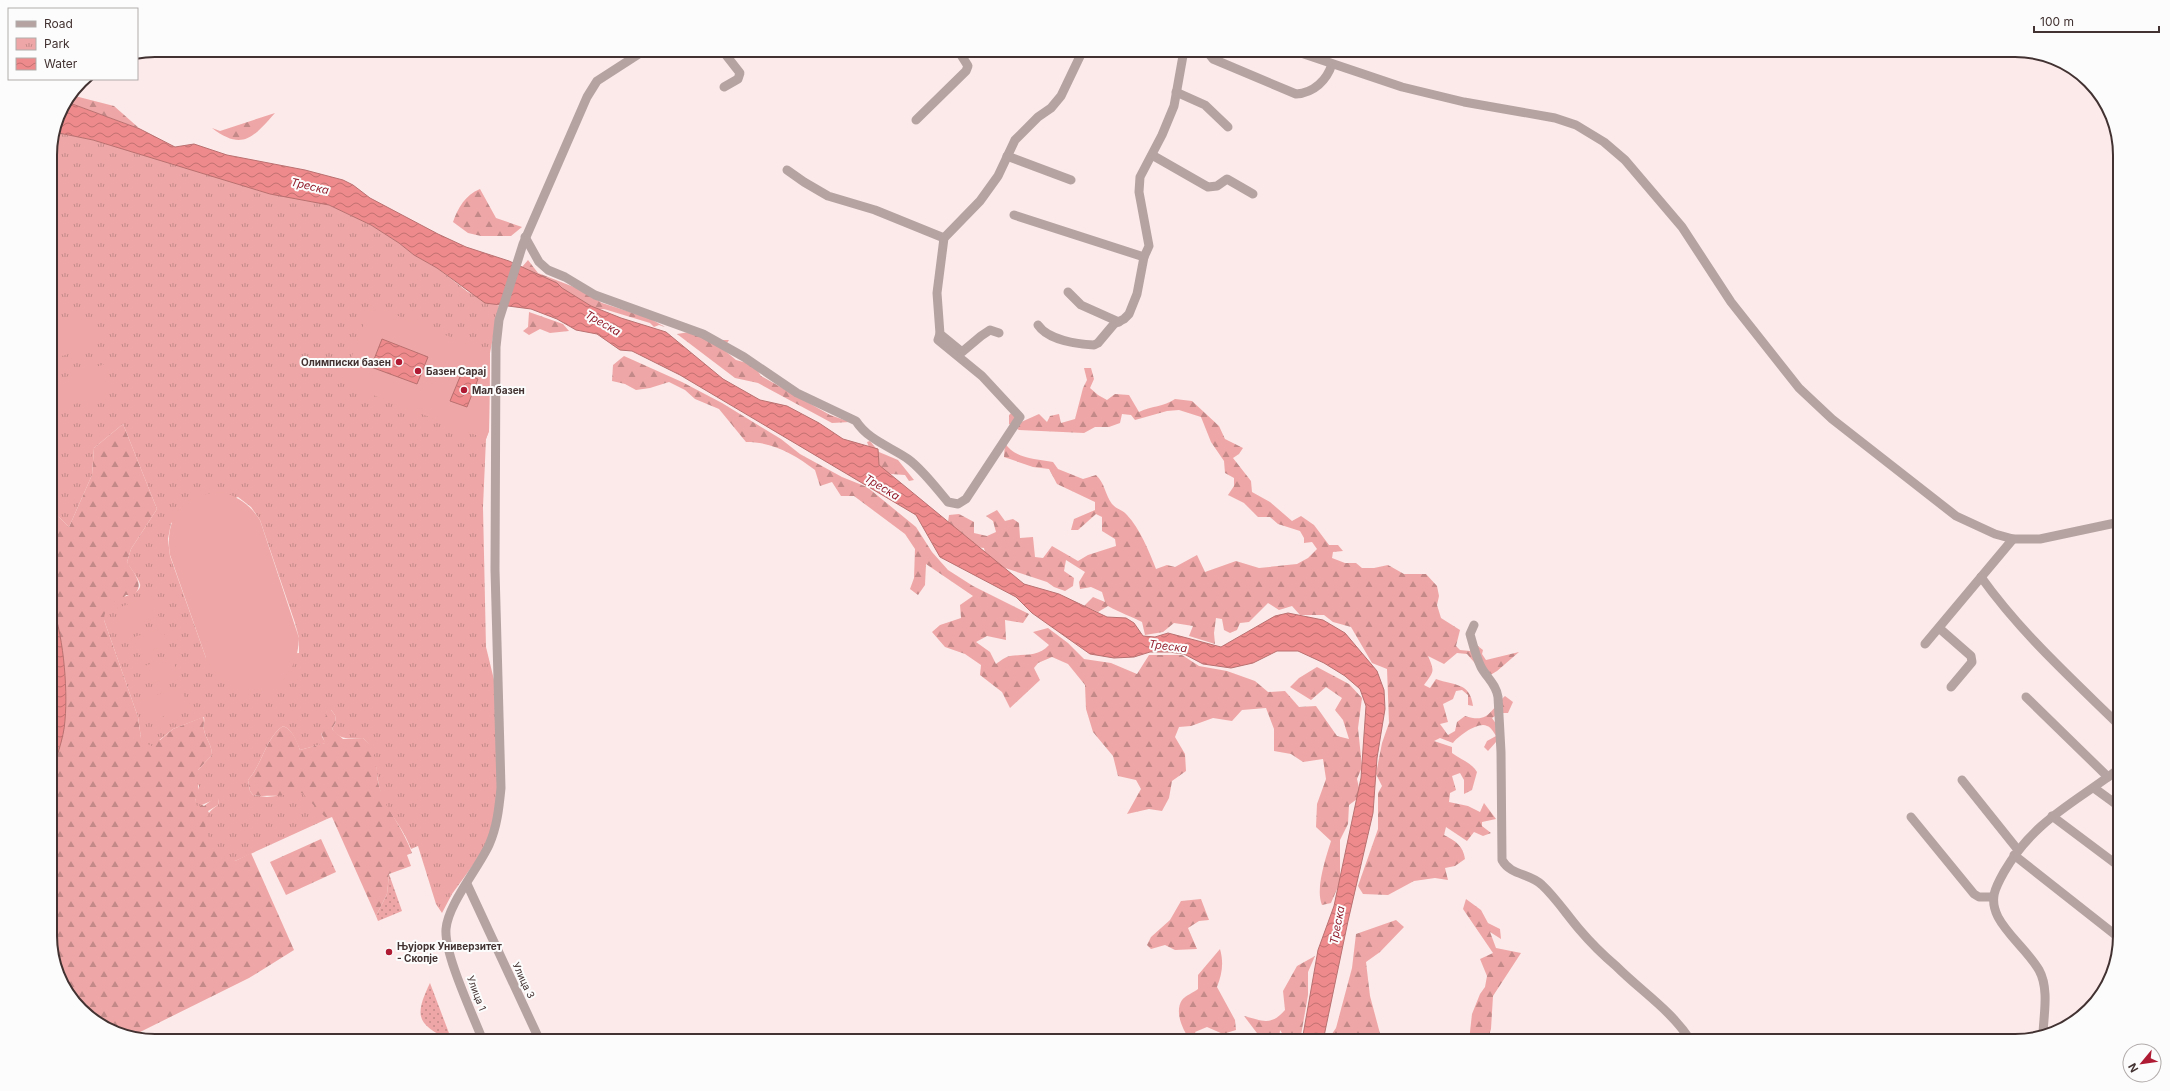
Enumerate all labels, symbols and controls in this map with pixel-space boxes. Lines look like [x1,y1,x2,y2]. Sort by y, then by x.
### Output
legend [8,8,138,80]
scale bar [2034,8,2159,34]
text: 100 m [2040,14,2074,29]
text: Road [44,16,73,31]
text: Park [44,36,70,51]
text: Water [44,56,78,71]
water label: Треска [290,175,331,197]
water label: Треска [583,307,623,339]
place label: Олимписки базен [301,356,391,368]
marker: Олимписки базен [394,357,404,367]
place label: Базен Сарај [426,365,486,377]
marker: Базен Сарај [413,366,423,376]
place label: Мал базен [472,384,525,396]
marker: Мал базен [459,385,469,395]
water label: Треска [862,471,902,503]
water label: Треска [1148,637,1188,655]
water label: Треска [1326,904,1348,945]
place label: Њујорк Универзитет - Скопје [397,940,502,964]
marker: Њујорк Универзитет - Скопје [384,947,394,957]
street label: Улица 3 [510,960,538,1000]
street label: Улица 1 [465,974,489,1012]
north arrow [2122,1043,2162,1083]
text: N [2125,1061,2141,1075]

